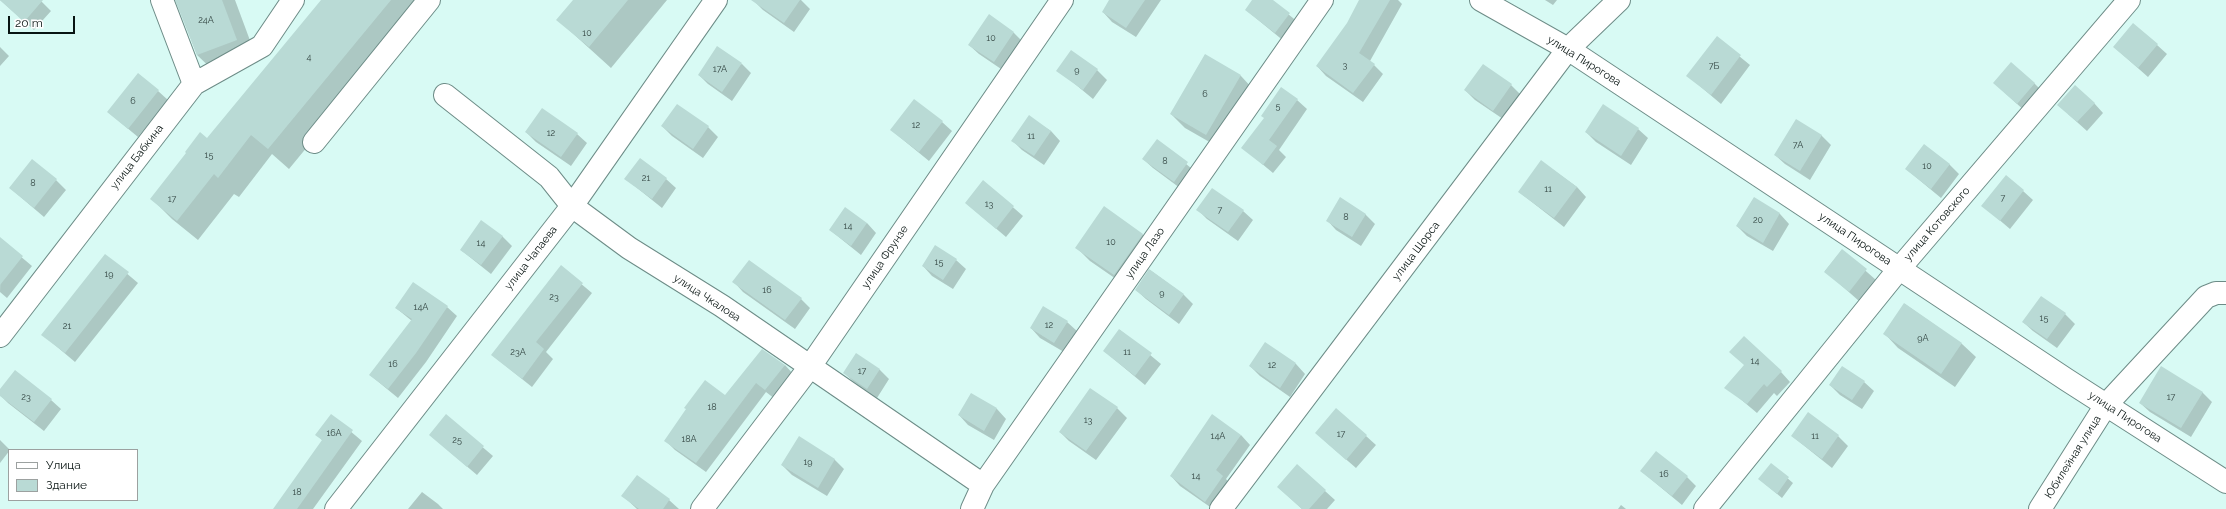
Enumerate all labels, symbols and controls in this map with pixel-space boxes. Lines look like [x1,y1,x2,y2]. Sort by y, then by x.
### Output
scale bar [10,8,77,34]
house number: 24А [198,15,214,25]
text: 20 m [15,16,43,30]
house number: 10 [582,28,592,38]
house number: 10 [986,33,996,43]
street label: улица Пирогова [1545,33,1623,89]
house number: 4 [307,52,311,62]
house number: 3 [1343,60,1347,70]
house number: 7Б [1709,61,1719,71]
house number: 17А [713,64,727,74]
house number: 9 [1074,65,1080,75]
house number: 6 [1202,89,1208,99]
house number: 6 [130,96,136,106]
house number: 5 [1276,101,1280,111]
house number: 12 [912,120,920,130]
street label: улица Бабкина [108,122,166,192]
house number: 12 [547,128,555,138]
house number: 11 [1027,131,1035,141]
house number: 7А [1793,140,1803,150]
house number: 15 [205,150,213,160]
house number: 8 [1162,156,1168,166]
house number: 10 [1922,161,1932,171]
house number: 21 [642,173,650,183]
house number: 8 [30,178,36,188]
house number: 11 [1544,184,1552,194]
street label: улица Котовского [1901,184,1973,264]
house number: 7 [2001,193,2005,203]
house number: 17 [168,194,176,204]
house number: 13 [985,199,993,209]
house number: 7 [1218,205,1222,215]
street label: улица Пирогова [1816,210,1894,268]
house number: 8 [1343,212,1349,222]
house number: 20 [1753,215,1763,225]
street label: улица Щорса [1390,219,1442,283]
house number: 14 [844,221,852,231]
street label: улица Чапаева [502,223,560,293]
street label: улица Фрунзе [859,223,911,291]
street label: улица Лазо [1123,225,1167,281]
house number: 10 [1106,237,1116,247]
house number: 14 [477,238,485,248]
house number: 15 [935,257,943,267]
house number: 19 [104,269,114,279]
street label: улица Чкалова [671,271,743,325]
house number: 16 [762,285,772,295]
house number: 9 [1159,288,1165,298]
house number: 23 [549,292,559,302]
house number: 14А [414,302,428,312]
house number: 15 [2040,313,2048,323]
house number: 12 [1045,320,1053,330]
house number: 21 [63,321,71,331]
house number: 9А [1917,333,1929,343]
house number: 23А [510,347,526,357]
house number: 11 [1123,347,1131,357]
house number: 14 [1751,356,1759,366]
house number: 16 [388,359,398,369]
house number: 12 [1268,360,1276,370]
house number: 17 [858,366,866,376]
street label: улица Пирогова [2086,388,2164,446]
house number: 23 [21,392,31,402]
house number: 17 [2167,392,2175,402]
house number: 18 [707,402,717,412]
street label: Юбилейная улица [2042,413,2104,501]
house number: 13 [1084,415,1092,425]
house number: 16А [326,428,342,438]
house number: 17 [1337,429,1345,439]
house number: 14А [1211,431,1225,441]
house number: 11 [1811,431,1819,441]
house number: 18А [681,434,697,444]
house number: 25 [452,435,462,445]
legend [8,449,138,501]
house number: 19 [803,457,813,467]
text: Улица [46,458,81,472]
house number: 16 [1659,469,1669,479]
house number: 14 [1192,471,1200,481]
text: Здание [46,478,87,492]
house number: 18 [292,487,302,497]

